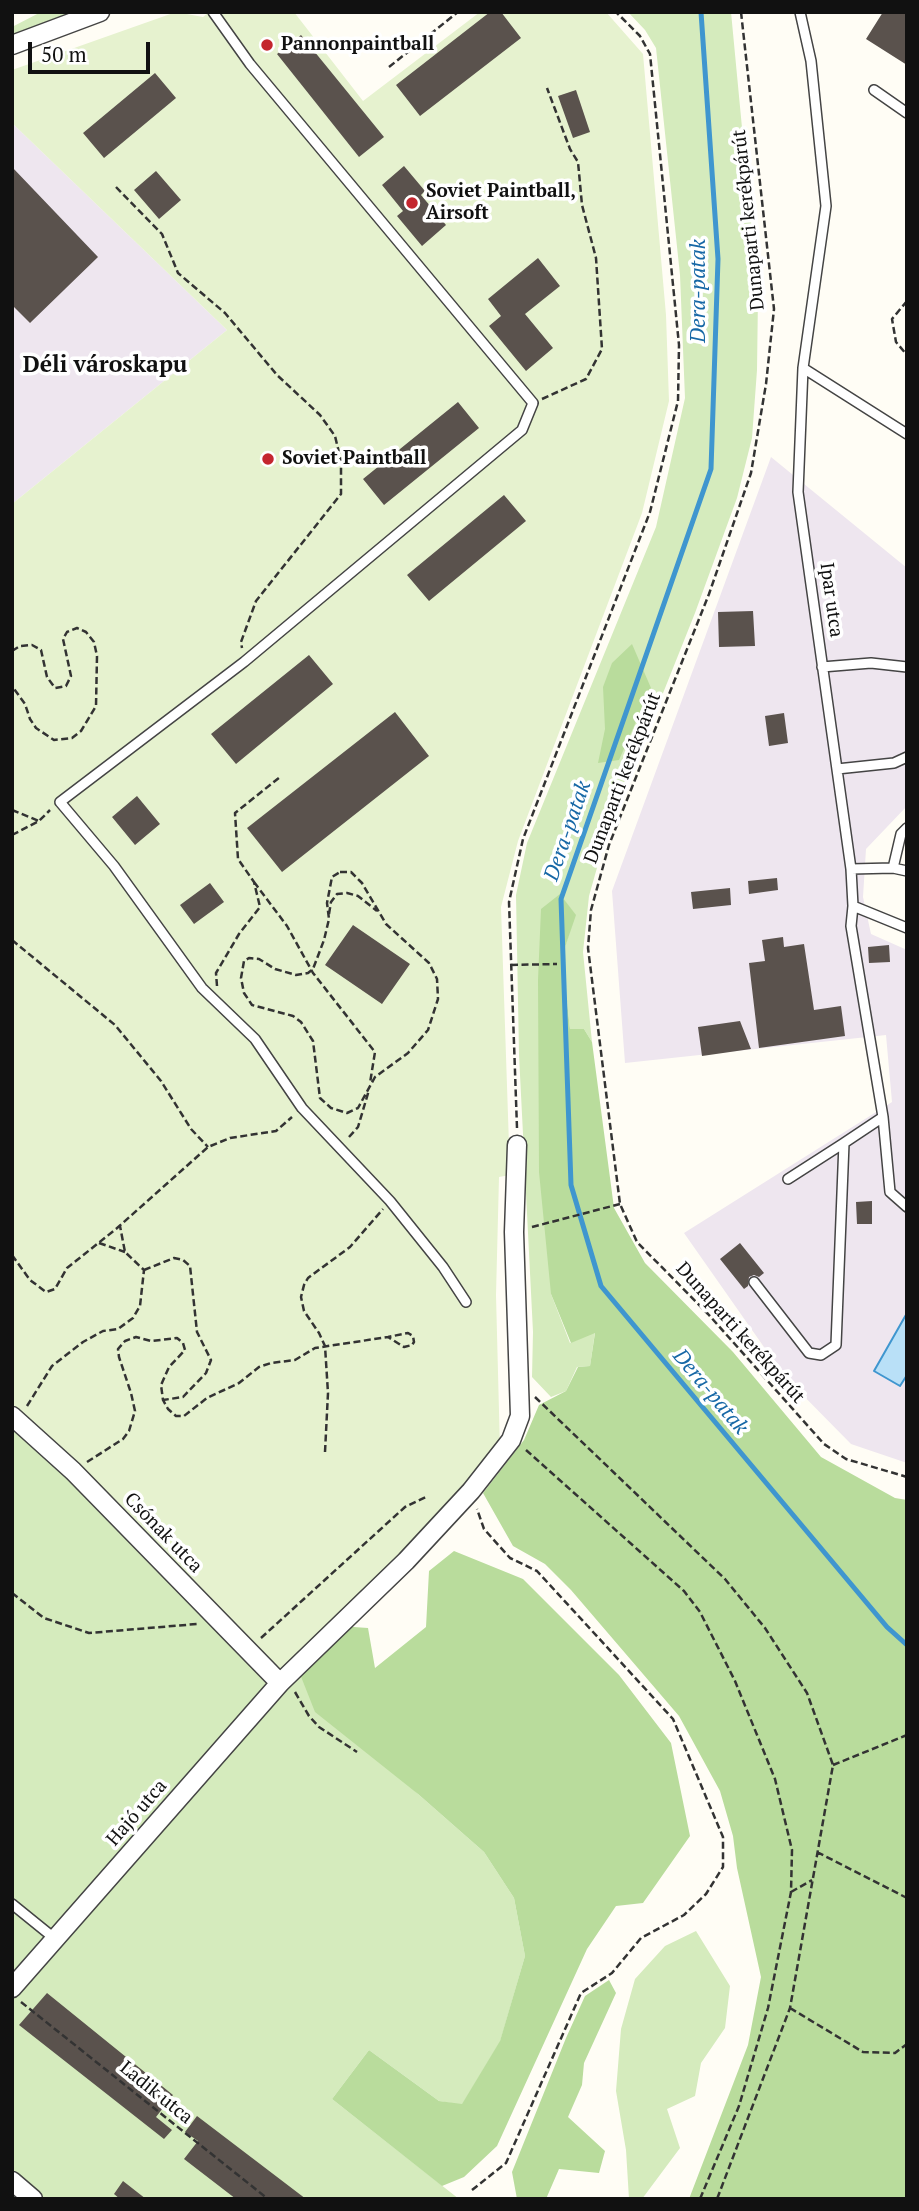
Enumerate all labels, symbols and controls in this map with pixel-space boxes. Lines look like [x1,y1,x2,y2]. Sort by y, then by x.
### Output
scale bar [32,28,154,72]
place label: Pannonpaintball [281,34,434,56]
marker: Pannonpaintball [259,37,275,53]
text: 50 m [41,40,87,68]
street label: Dunaparti kerékpárút [728,128,770,312]
place label: Soviet Paintball, Airsoft [426,181,576,225]
marker: Soviet Paintball, Airsoft [404,195,420,211]
water label: Dera-patak [686,239,712,343]
district label: Déli városkapu [23,351,187,379]
place label: Soviet Paintball [282,448,426,470]
marker: Soviet Paintball [260,451,276,467]
street label: Ipar utca [814,561,848,639]
street label: Dunaparti kerékpárút [580,689,666,867]
water label: Dera-patak [539,778,597,884]
street label: Dunaparti kerékpárút [671,1258,809,1408]
water label: Dera-patak [667,1344,753,1440]
street label: Csónak utca [119,1488,207,1578]
street label: Hajó utca [102,1775,172,1851]
street label: Ladik utca [115,2057,197,2129]

